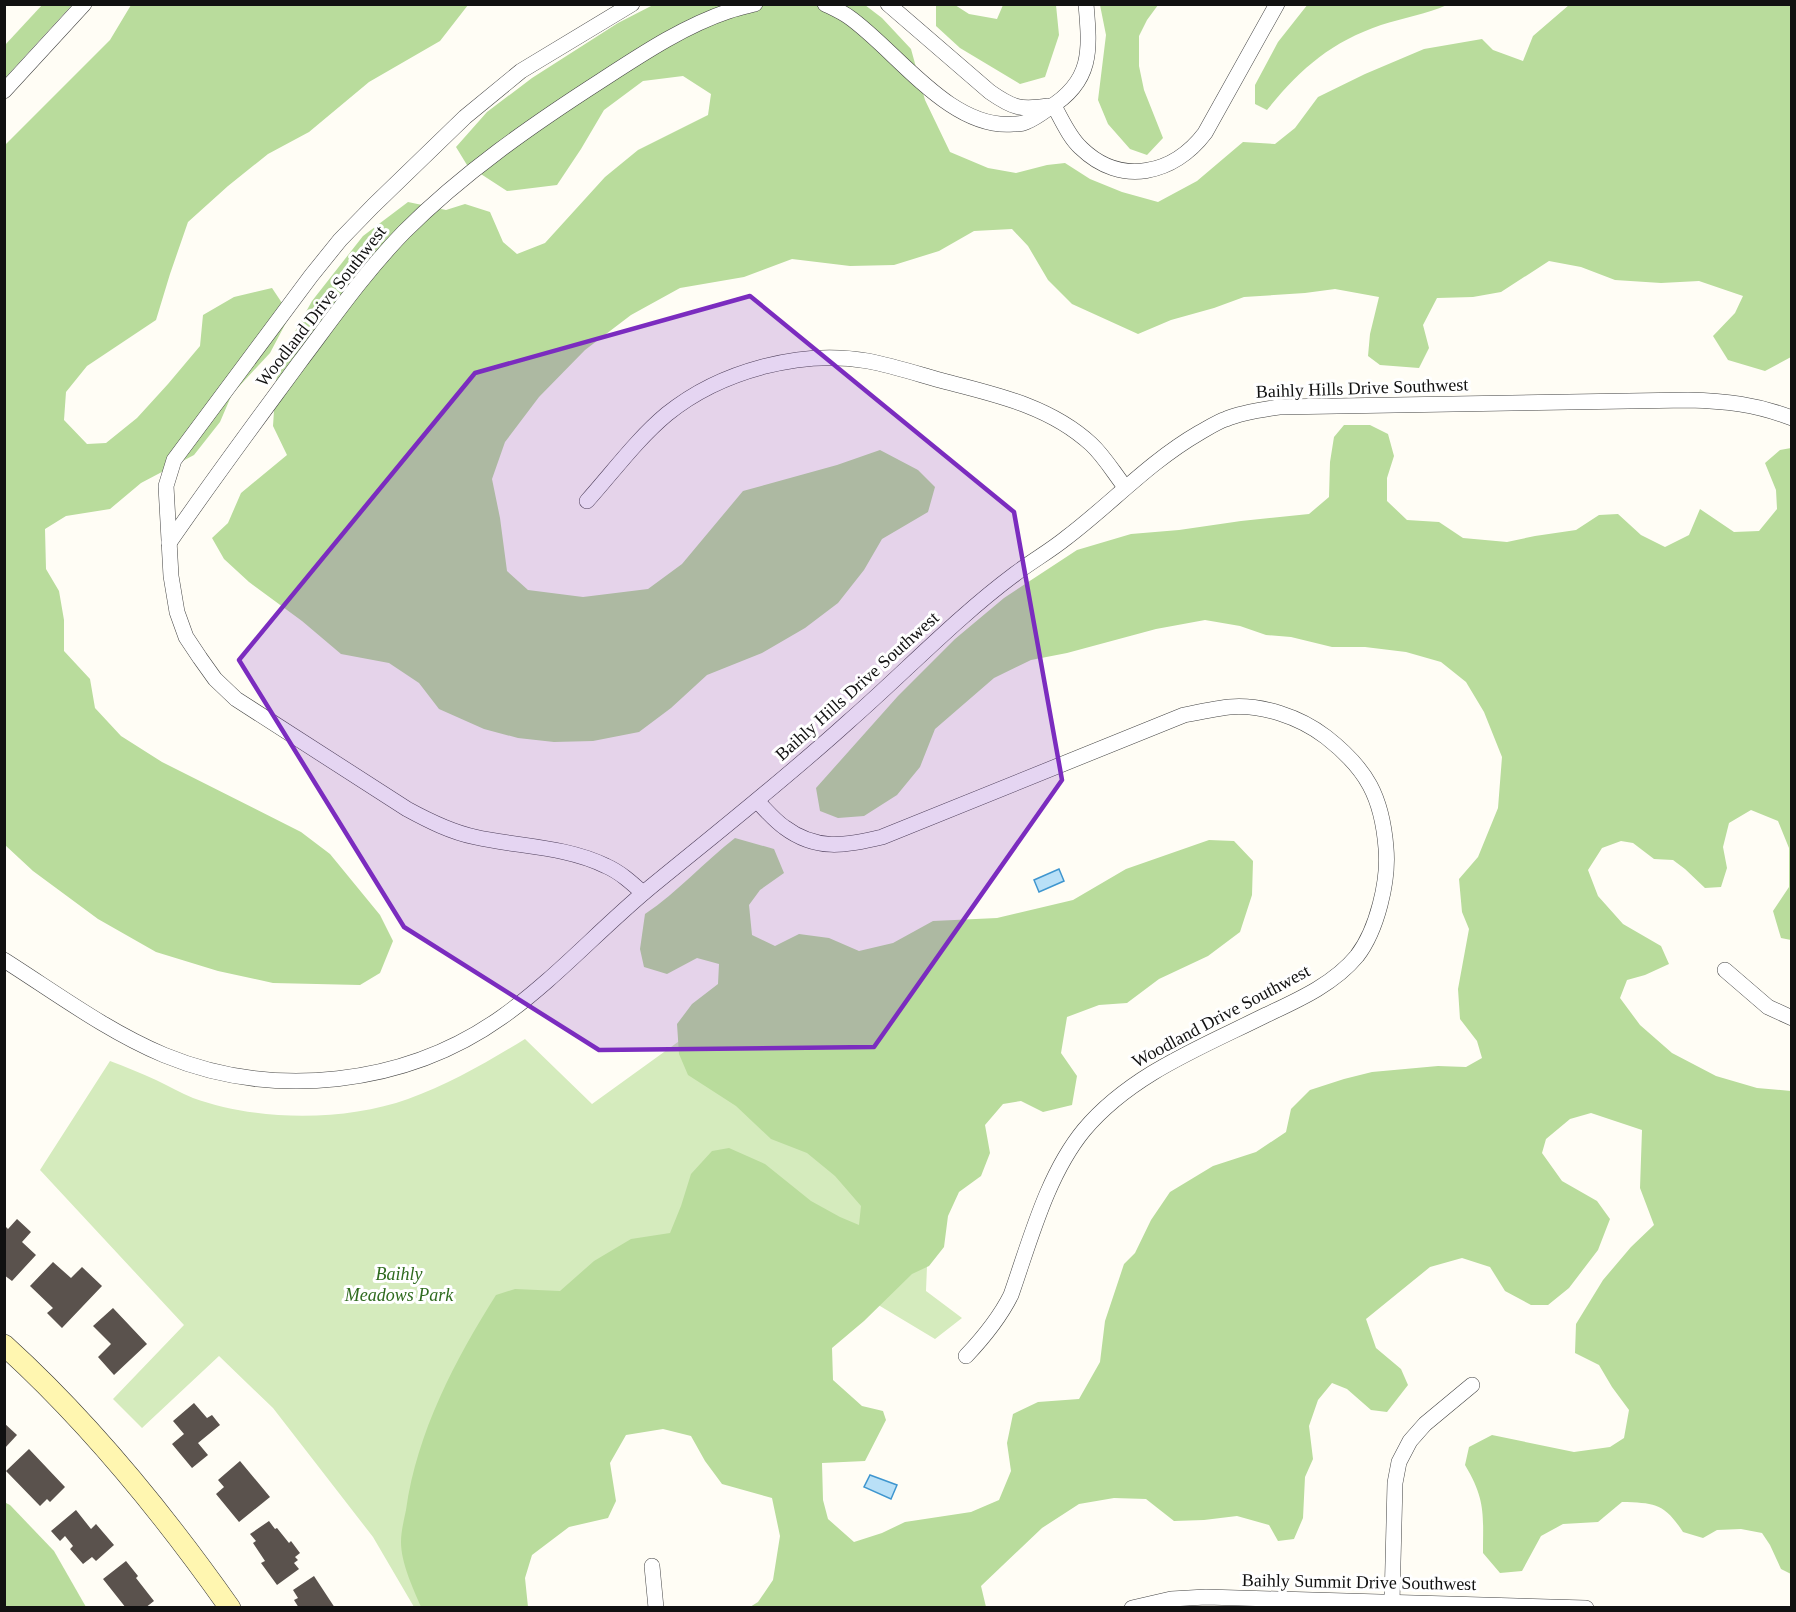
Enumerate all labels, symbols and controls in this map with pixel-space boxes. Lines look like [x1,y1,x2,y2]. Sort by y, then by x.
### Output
street label: Woodland Drive Southwest [252,222,390,390]
street label: Baihly Hills Drive Southwest [1255,374,1469,402]
street label: Baihly Hills Drive Southwest [771,607,943,765]
street label: Woodland Drive Southwest [1129,961,1313,1071]
park label: Baihly Meadows Park [344,1264,454,1305]
street label: Baihly Summit Drive Southwest [1242,1570,1476,1594]

